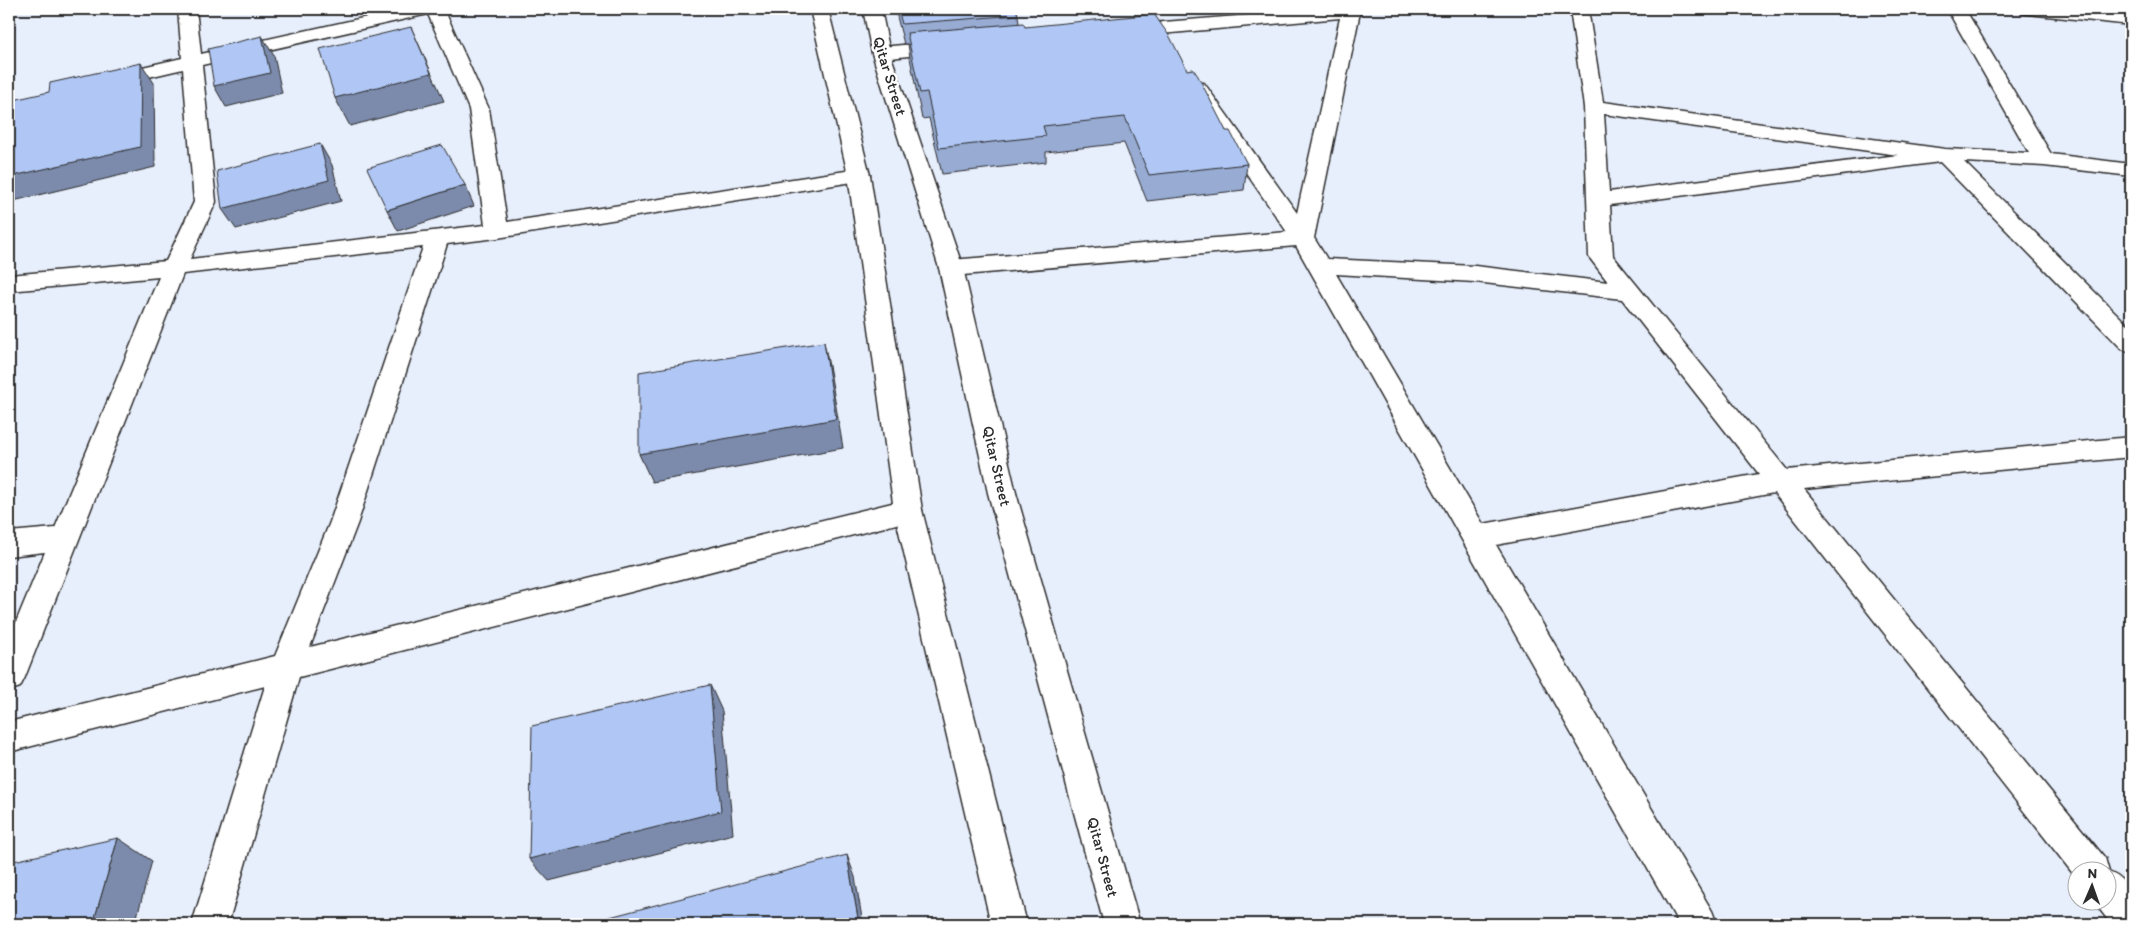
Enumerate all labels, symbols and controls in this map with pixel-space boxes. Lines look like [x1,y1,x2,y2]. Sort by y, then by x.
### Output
street label: Qitar Street [869,34,911,118]
street label: Qitar Street [979,424,1015,508]
street label: Qitar Street [1083,815,1123,899]
north arrow [2068,860,2118,910]
text: N [2087,865,2097,882]

